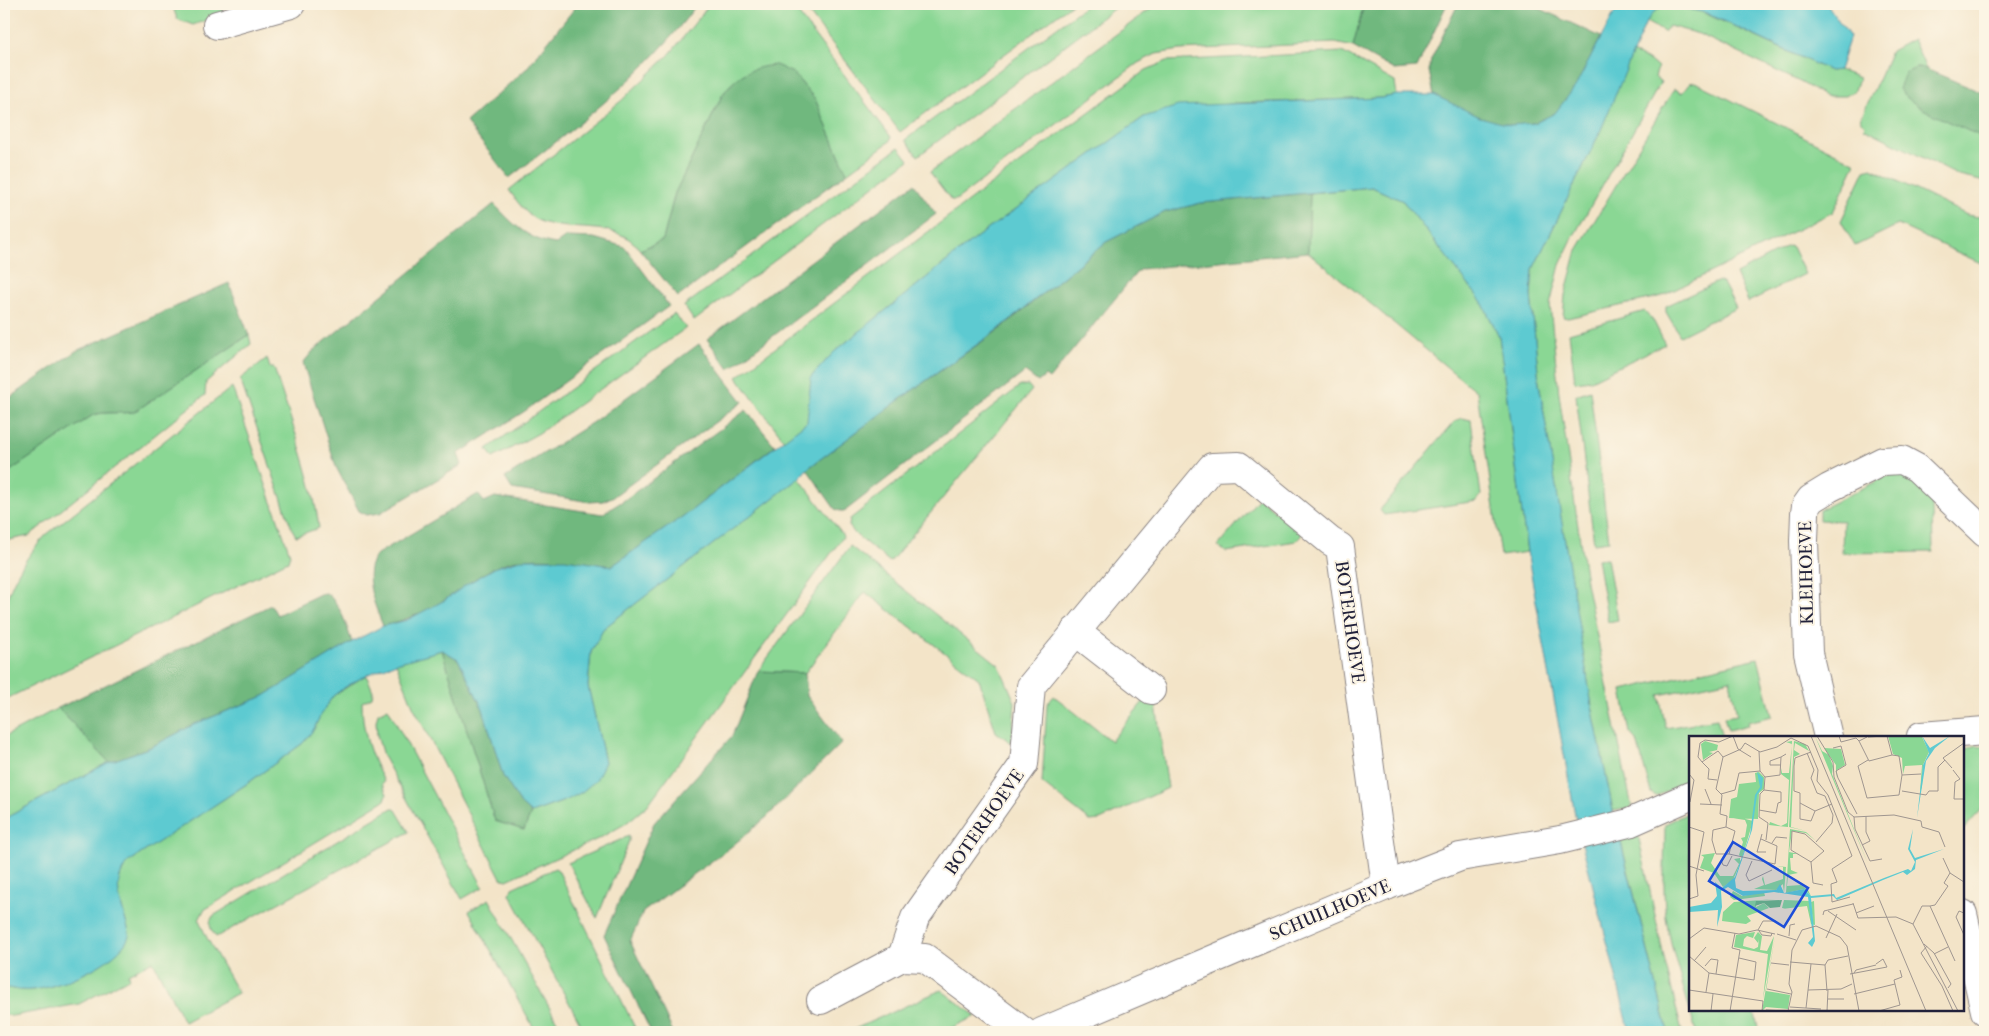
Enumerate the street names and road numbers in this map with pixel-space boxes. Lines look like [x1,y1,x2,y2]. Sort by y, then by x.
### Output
street label: KLEIHOEVE [1795,521,1818,625]
street label: BOTERHOEVE [1330,559,1369,685]
street label: BOTERHOEVE [940,766,1029,879]
street label: SCHUILHOEVE [1267,876,1394,945]

